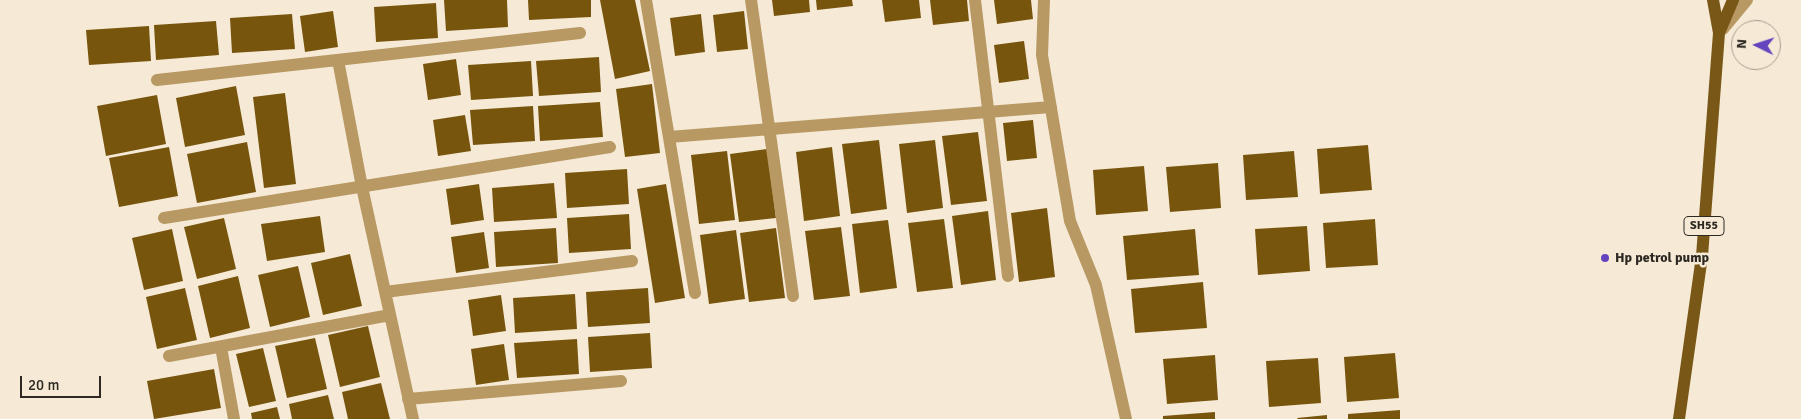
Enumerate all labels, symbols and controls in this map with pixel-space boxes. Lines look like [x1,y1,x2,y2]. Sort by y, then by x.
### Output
north arrow [1731,20,1781,70]
text: N [1733,39,1750,49]
road number: SH55 [1684,217,1724,236]
place label: Hp petrol pump [1615,250,1709,266]
marker: Hp petrol pump [1599,252,1611,264]
scale bar [22,366,104,398]
text: 20 m [28,376,59,394]

